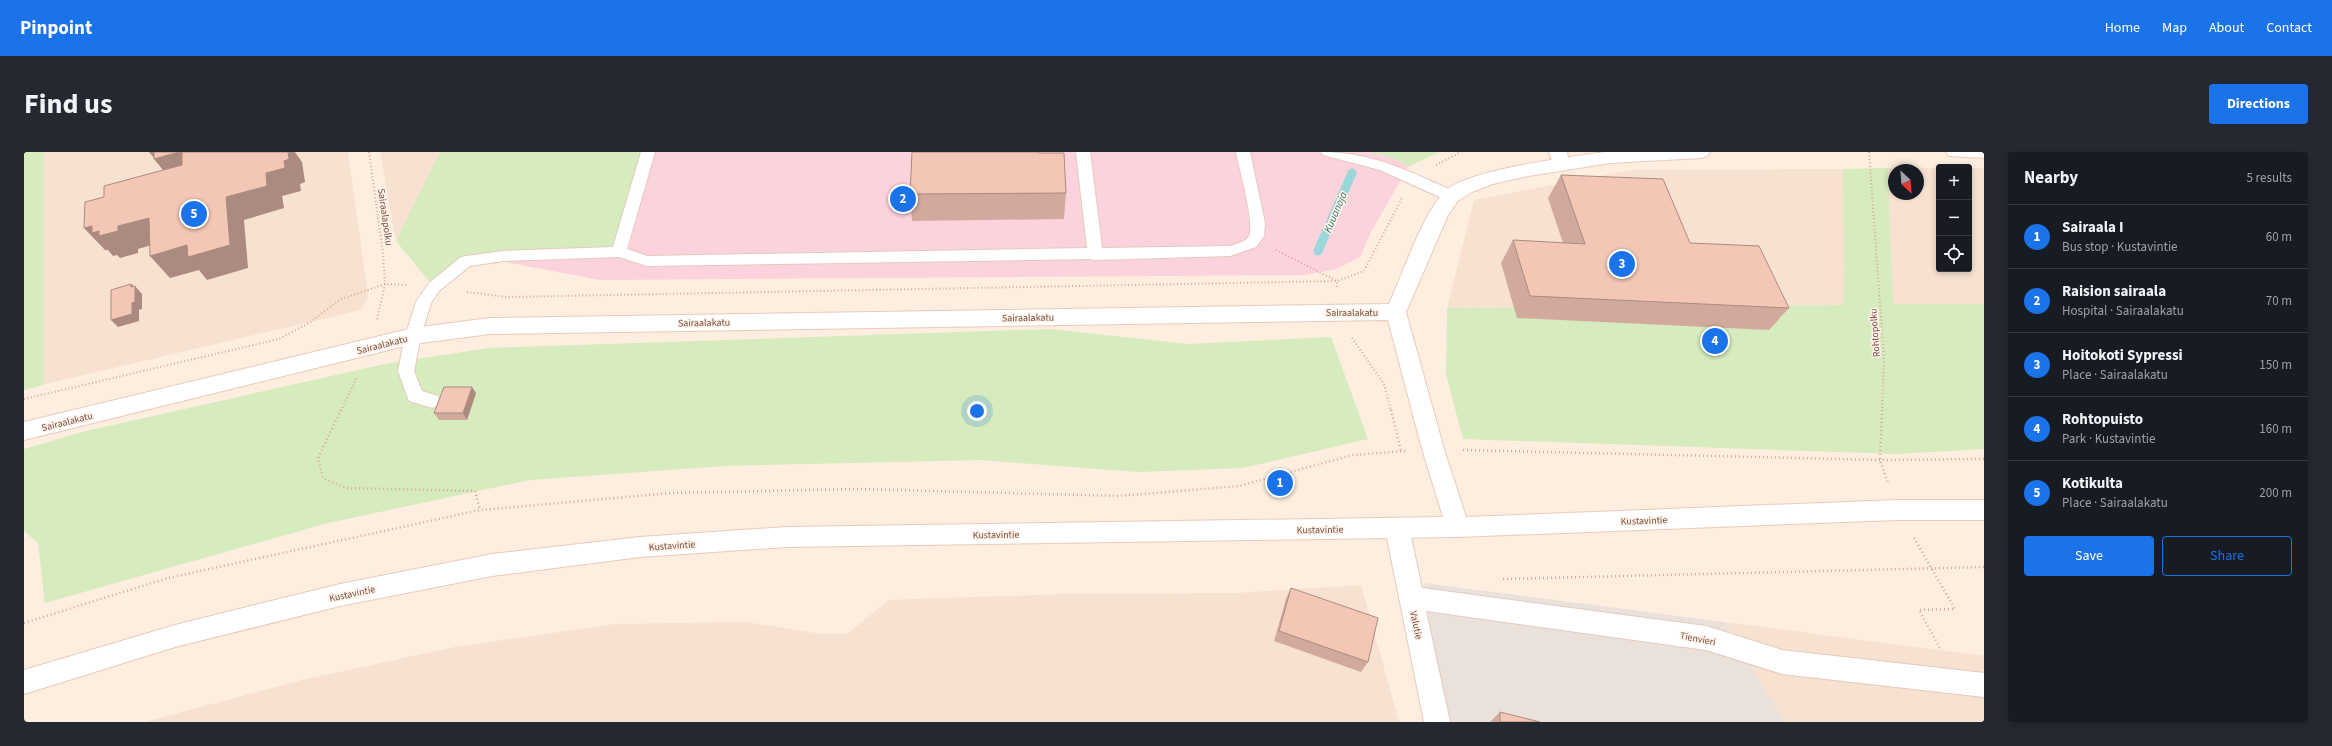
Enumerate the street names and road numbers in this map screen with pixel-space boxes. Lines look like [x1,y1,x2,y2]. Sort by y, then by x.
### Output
street label: Sairaalapolku [374,188,396,247]
street label: Sairaalakatu [1326,306,1378,320]
street label: Rohtopolku [1866,308,1884,358]
street label: Sairaalakatu [1002,311,1054,325]
street label: Sairaalakatu [678,316,730,330]
street label: Sairaalakatu [355,332,409,358]
street label: Sairaalakatu [40,409,94,435]
street label: Kustavintie [1620,513,1668,529]
street label: Kustavintie [1297,523,1344,537]
street label: Kustavintie [973,528,1020,542]
street label: Kustavintie [648,537,696,555]
street label: Kustavintie [328,582,377,606]
street label: Valutie [1406,610,1426,641]
street label: Tienvieri [1679,629,1717,649]

